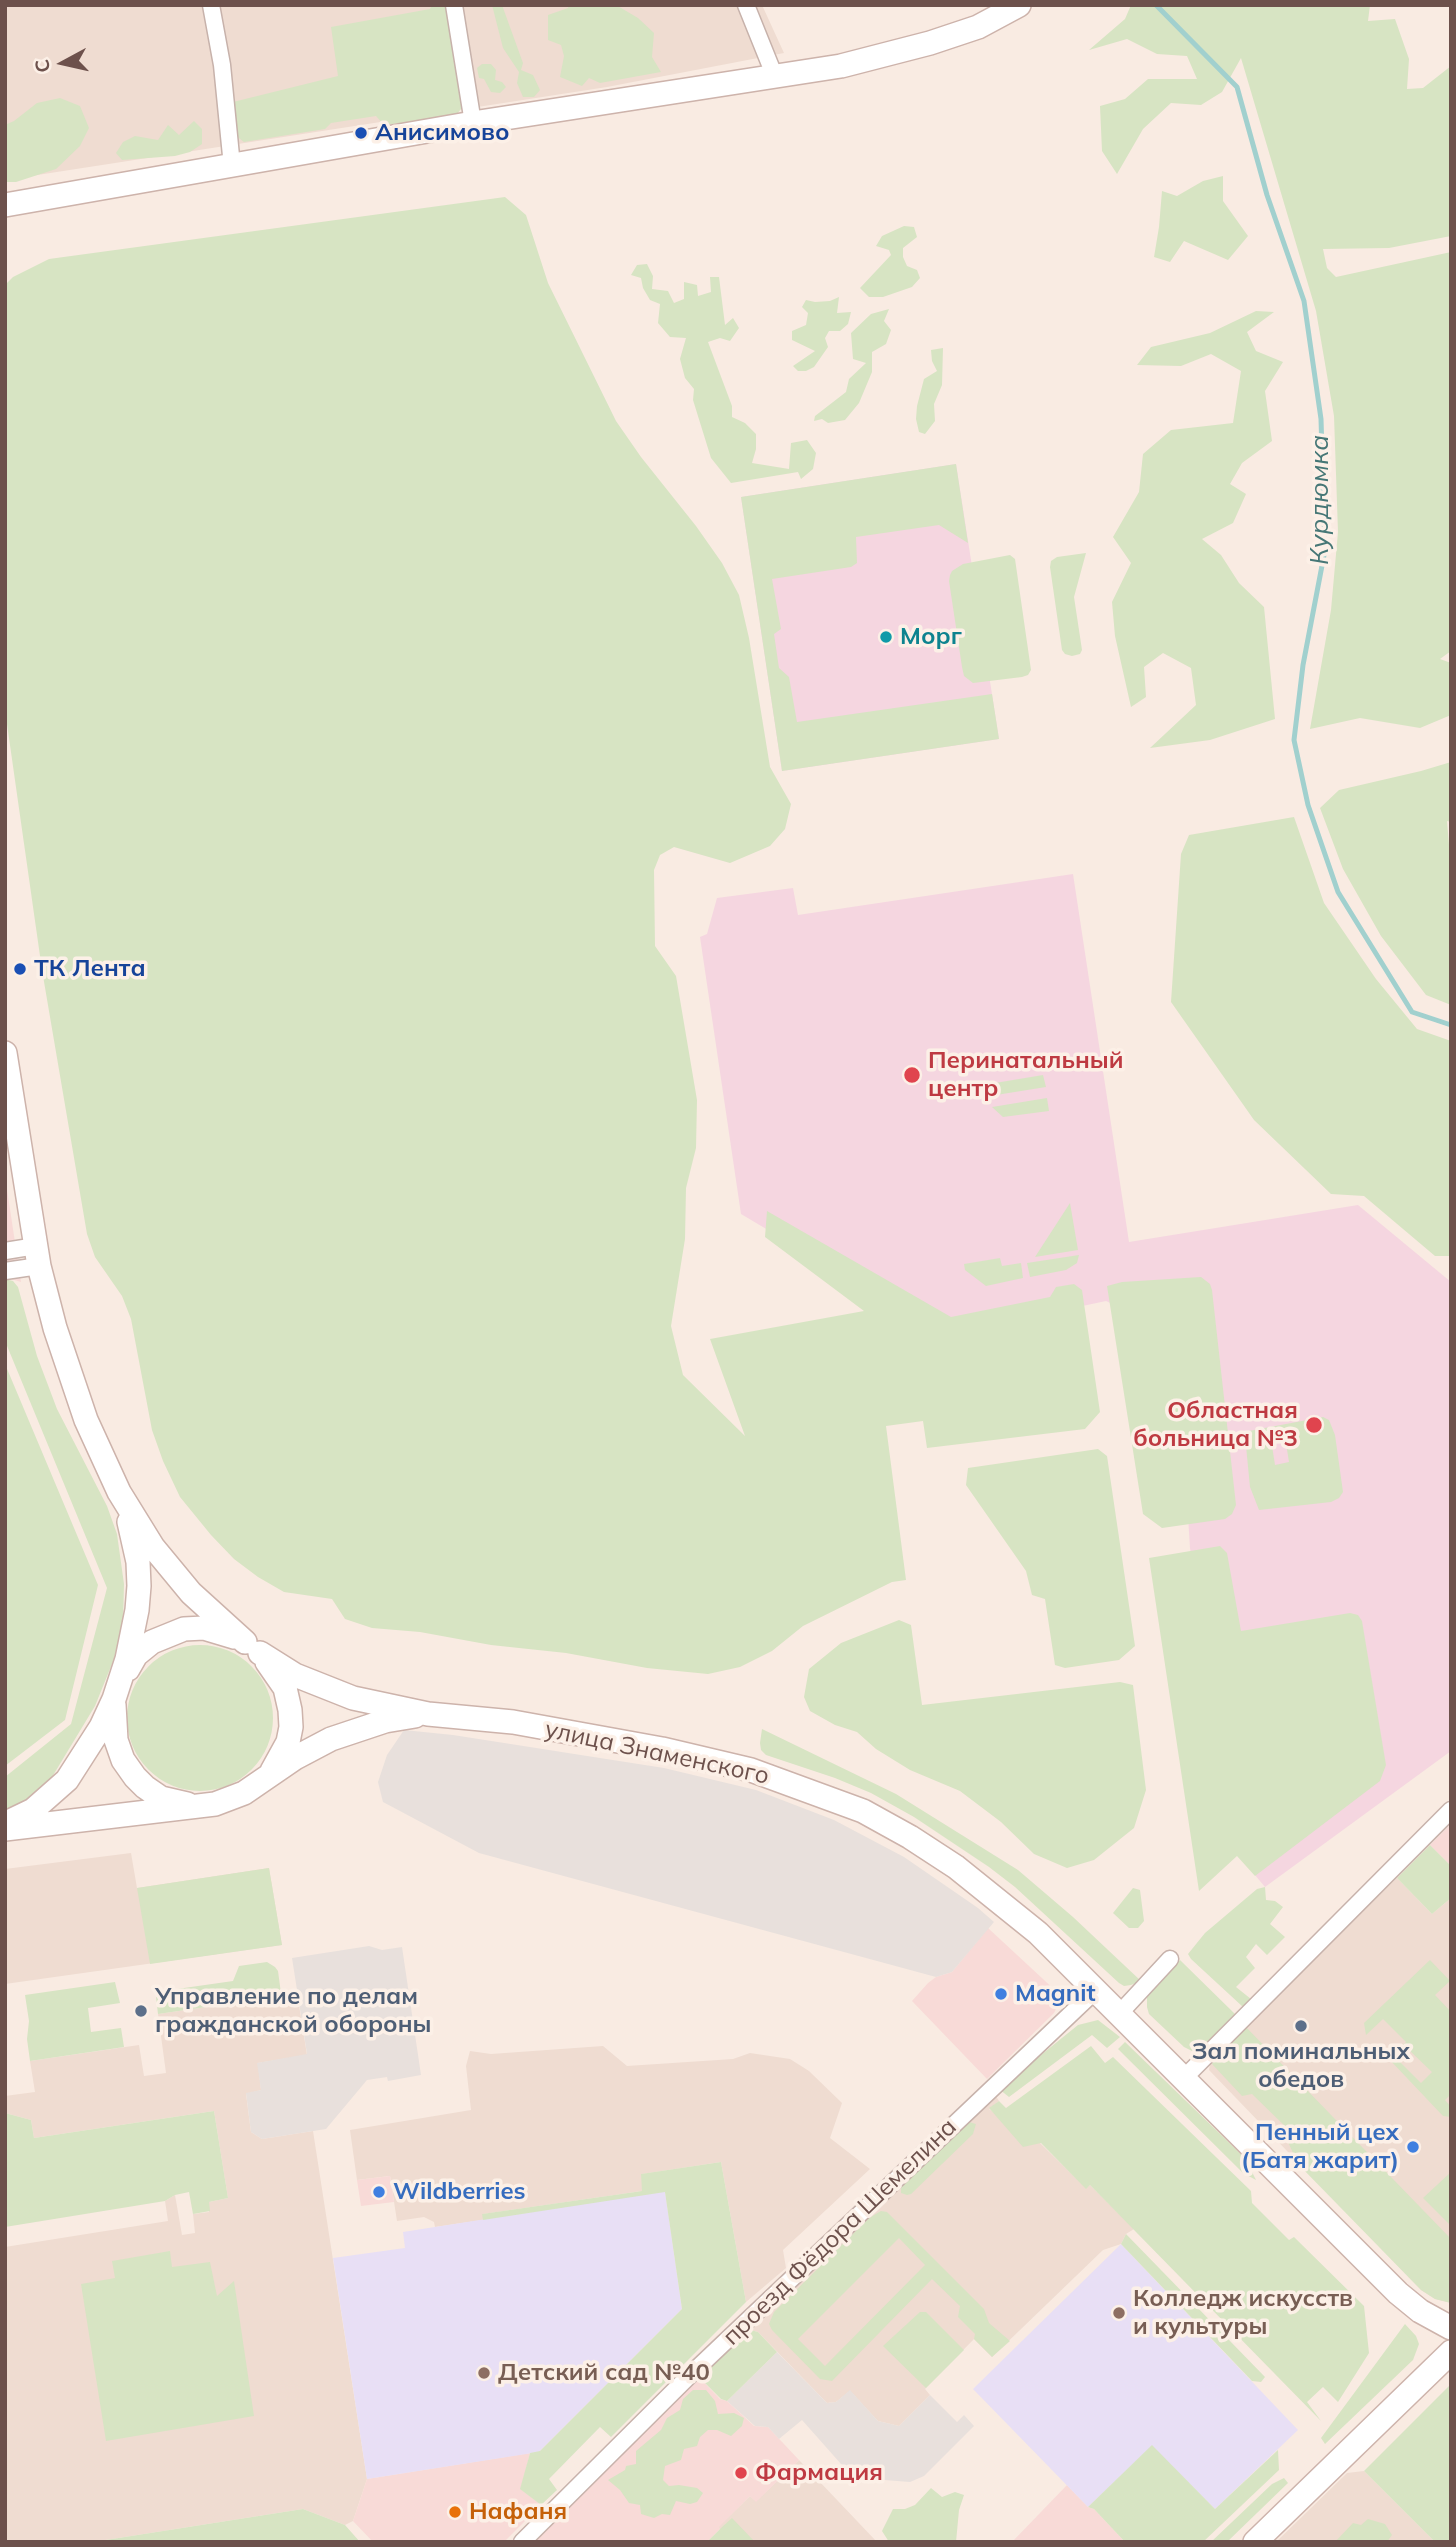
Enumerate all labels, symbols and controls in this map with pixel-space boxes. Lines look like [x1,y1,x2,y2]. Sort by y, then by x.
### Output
north arrow [28,28,98,98]
text: С [29,58,55,74]
place label: Анисимово [375,119,510,147]
marker: Анисимово [353,125,369,141]
water label: Курдюмка [1304,435,1336,565]
place label: Морг [900,623,962,651]
marker: Морг [878,629,894,645]
place label: ТК Лента [34,955,146,983]
marker: ТК Лента [12,961,28,977]
place label: Перинатальный центр [928,1047,1124,1103]
marker: Перинатальный центр [902,1065,922,1085]
place label: Областная больница №3 [1133,1397,1298,1453]
marker: Областная больница №3 [1304,1415,1324,1435]
street label: улица Знаменского [542,1715,772,1791]
place label: Magnit [1015,1980,1096,2008]
place label: Управление по делам гражданской обороны [155,1983,431,2039]
marker: Magnit [993,1986,1009,2002]
marker: Управление по делам гражданской обороны [133,2003,149,2019]
marker: Зал поминальных обедов [1293,2018,1309,2034]
place label: Зал поминальных обедов [1192,2038,1410,2094]
street label: проезд Фёдора Шемелина [717,2113,963,2351]
place label: Пенный цех (Батя жарит) [1241,2119,1399,2175]
marker: Пенный цех (Батя жарит) [1405,2139,1421,2155]
place label: Wildberries [393,2178,526,2206]
marker: Wildberries [371,2184,387,2200]
place label: Колледж искусств и культуры [1133,2285,1353,2341]
marker: Колледж искусств и культуры [1111,2305,1127,2321]
place label: Детский сад №40 [498,2359,710,2387]
marker: Детский сад №40 [476,2365,492,2381]
place label: Фармация [755,2459,883,2487]
marker: Фармация [733,2465,749,2481]
place label: Нафаня [469,2498,567,2526]
marker: Нафаня [447,2504,463,2520]

